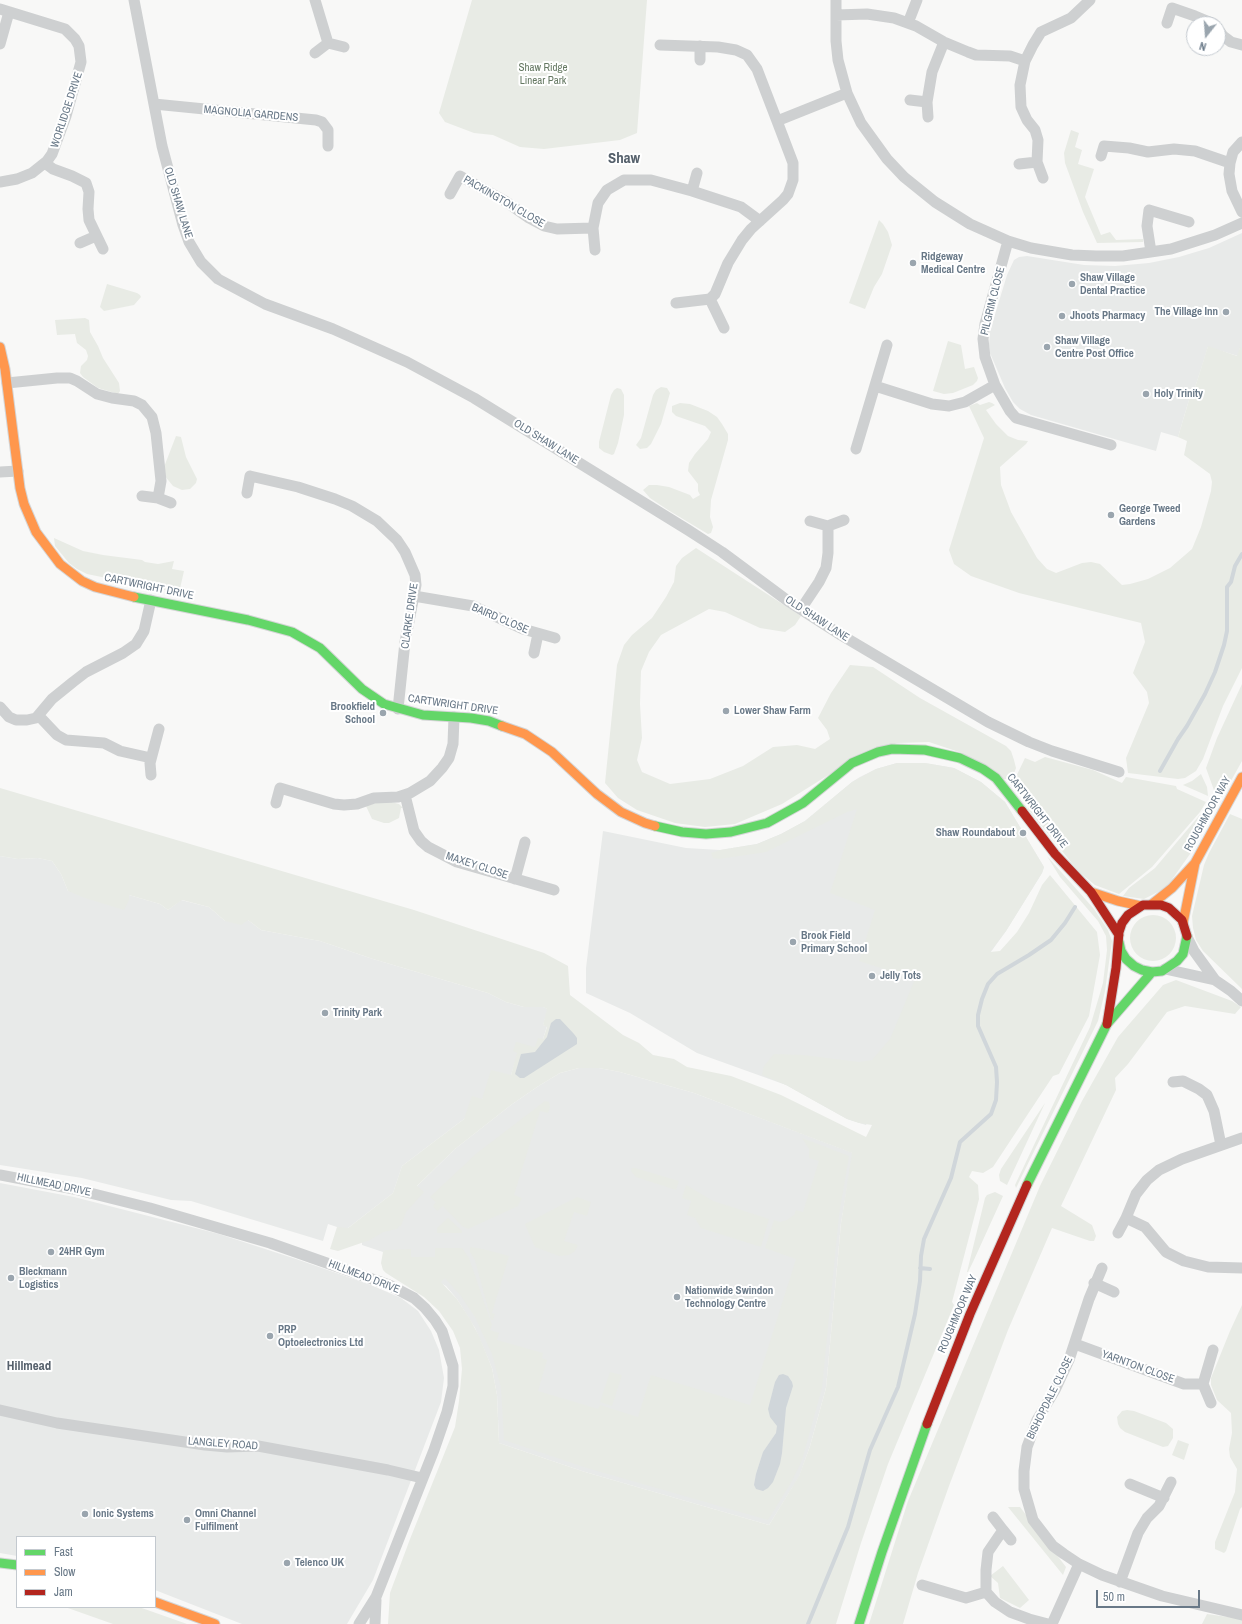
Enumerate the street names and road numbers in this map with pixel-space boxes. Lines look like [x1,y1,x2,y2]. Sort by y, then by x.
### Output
street label: WORLIDGE DRIVE [48,70,86,150]
street label: MAGNOLIA GARDENS [203,103,299,125]
street label: OLD SHAW LANE [161,166,195,240]
street label: PACKINGTON CLOSE [461,173,547,231]
street label: PILGRIM CLOSE [978,265,1008,337]
street label: OLD SHAW LANE [511,417,581,467]
street label: CARTWRIGHT DRIVE [103,571,195,603]
street label: CLARKE DRIVE [399,582,421,650]
street label: OLD SHAW LANE [782,593,852,645]
street label: BAIRD CLOSE [470,601,530,637]
street label: CARTWRIGHT DRIVE [407,692,499,718]
street label: CARTWRIGHT DRIVE [1004,771,1070,851]
street label: ROUGHMOOR WAY [1182,774,1234,854]
street label: MAXEY CLOSE [444,850,510,882]
street label: HILLMEAD DRIVE [16,1171,92,1199]
street label: HILLMEAD DRIVE [327,1257,401,1297]
street label: ROUGHMOOR WAY [936,1273,980,1355]
street label: YARNTON CLOSE [1100,1348,1176,1386]
street label: BISHOPDALE CLOSE [1024,1354,1076,1442]
street label: LANGLEY ROAD [188,1435,258,1453]

